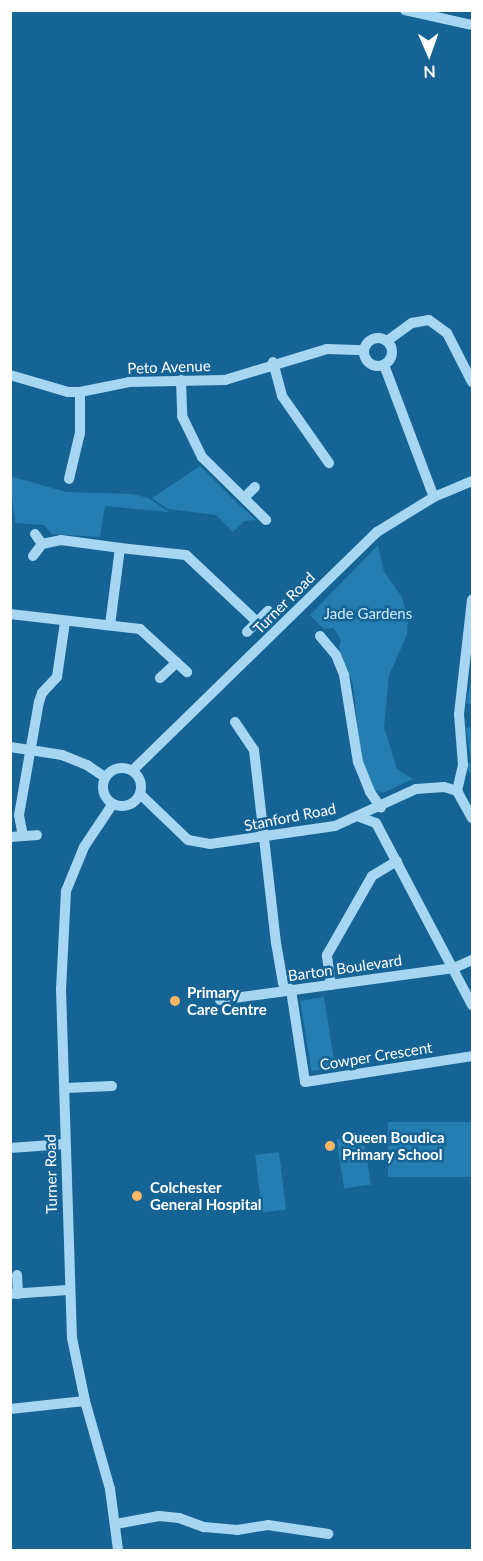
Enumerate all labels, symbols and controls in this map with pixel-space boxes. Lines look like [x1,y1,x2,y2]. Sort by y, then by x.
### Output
north arrow [399,24,459,84]
text: N [423,63,436,82]
street label: Peto Avenue [127,357,211,377]
street label: Turner Road [249,568,319,638]
park label: Jade Gardens [324,605,412,623]
street label: Stanford Road [243,799,337,835]
street label: Barton Boulevard [287,951,403,985]
place label: Primary Care Centre [187,983,267,1018]
marker: Primary Care Centre [168,994,182,1008]
street label: Cowper Crescent [318,1038,434,1074]
place label: Queen Boudica Primary School [342,1128,445,1163]
street label: Turner Road [41,1134,61,1214]
marker: Queen Boudica Primary School [323,1139,337,1153]
place label: Colchester General Hospital [150,1178,262,1213]
marker: Colchester General Hospital [128,1187,146,1205]

